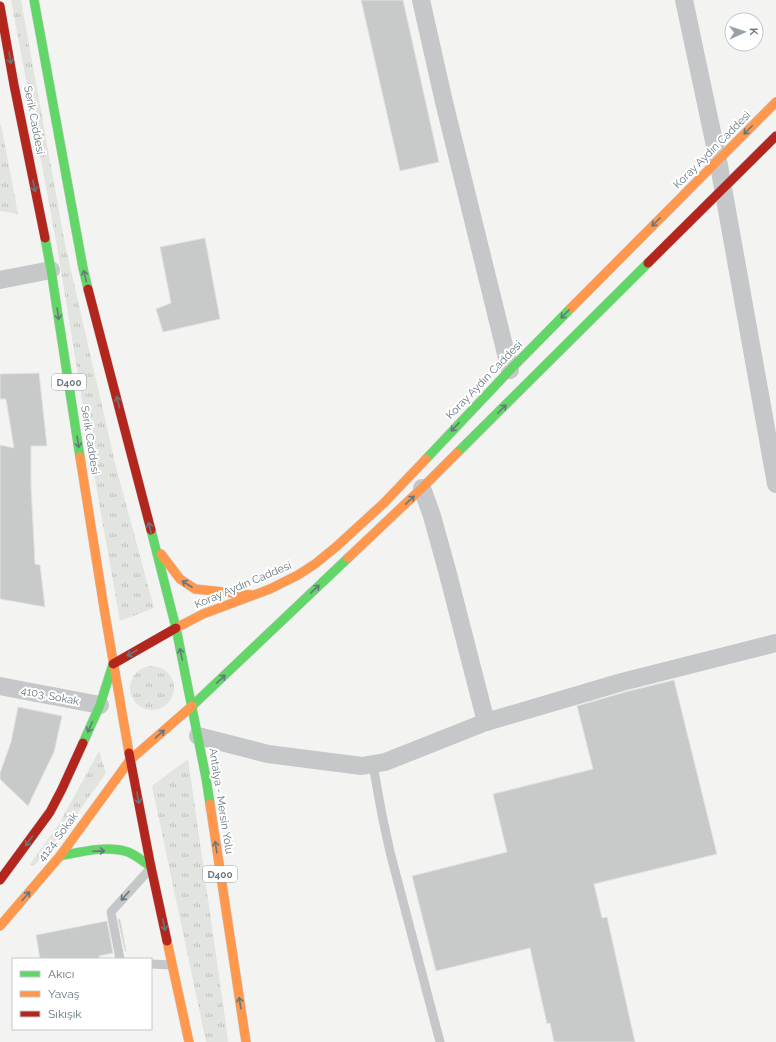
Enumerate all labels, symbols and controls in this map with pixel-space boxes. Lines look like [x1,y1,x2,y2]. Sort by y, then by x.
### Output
north arrow [724,12,764,52]
text: K [747,27,760,36]
one-way arrow [6,51,14,64]
street label: Serik Caddesi [21,85,47,155]
street label: Koray Aydın Caddesi [671,109,753,191]
one-way arrow [743,125,753,135]
one-way arrow [31,179,39,192]
one-way arrow [652,217,661,227]
one-way arrow [81,270,89,283]
one-way arrow [54,307,62,320]
one-way arrow [560,309,570,319]
street label: Koray Aydın Caddesi [443,338,525,422]
road number: D400 [52,374,86,390]
one-way arrow [113,395,121,408]
one-way arrow [497,404,507,414]
street label: Serik Caddesi [78,405,102,475]
one-way arrow [451,422,460,432]
one-way arrow [74,435,82,448]
one-way arrow [404,496,414,505]
one-way arrow [146,521,153,534]
street label: Koray Aydın Caddesi [193,559,293,611]
one-way arrow [182,580,193,588]
one-way arrow [310,585,320,594]
one-way arrow [177,648,185,661]
one-way arrow [126,649,138,657]
one-way arrow [216,674,226,684]
street label: 4103. Sokak [20,684,80,708]
one-way arrow [86,720,93,732]
one-way arrow [155,729,165,739]
street label: Antalya - Mersin Yolu [206,747,236,855]
one-way arrow [134,791,142,804]
street label: 4124. Sokak [35,810,81,864]
one-way arrow [25,835,34,846]
one-way arrow [212,841,220,854]
one-way arrow [92,847,105,854]
road number: D400 [203,866,237,882]
one-way arrow [21,891,30,902]
one-way arrow [120,891,130,901]
one-way arrow [161,919,169,932]
legend [12,958,152,1030]
text: Akıcı [48,967,74,981]
text: Yavaş [48,987,80,1001]
one-way arrow [236,997,244,1010]
text: Sıkışık [48,1007,82,1021]

